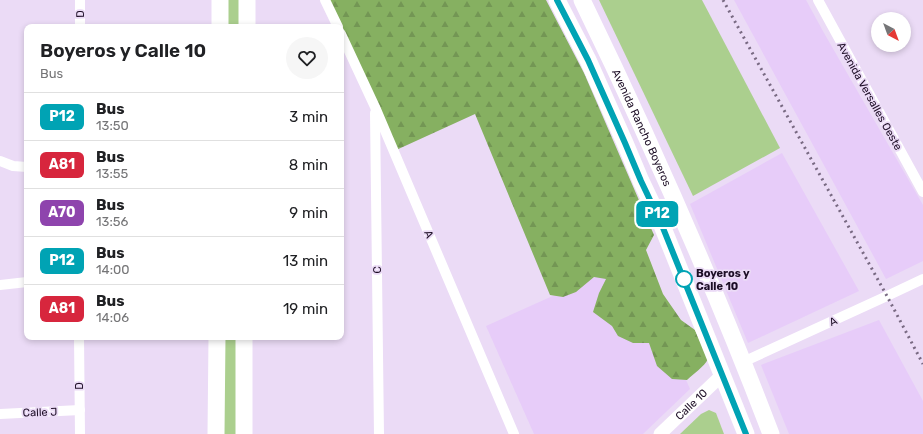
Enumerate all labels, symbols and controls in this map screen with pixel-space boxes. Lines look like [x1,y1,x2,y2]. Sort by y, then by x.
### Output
street label: D [74,10,87,18]
north arrow [871,12,911,52]
map controls [871,12,911,52]
button: heart [286,37,328,79]
text: Boyeros y Calle 10 [40,39,206,62]
street label: Avenida Versalles Oeste [834,40,905,153]
text: Bus [40,66,63,81]
street label: Avenida Rancho Boyeros [609,67,674,189]
text: Bus [96,100,124,118]
text: P12 [49,108,75,125]
text: 3 min [289,108,328,126]
text: 13:50 [96,118,129,133]
text: Bus [96,148,124,166]
text: A81 [49,156,75,173]
text: 8 min [289,156,328,174]
text: 13:55 [96,166,128,181]
text: Bus [96,196,124,214]
line badge: P12 [634,201,680,227]
text: A70 [48,204,76,221]
text: 9 min [289,204,328,222]
text: P12 [644,205,670,222]
text: 13:56 [96,214,128,229]
street label: A [421,228,436,241]
text: Bus [96,244,124,262]
text: P12 [49,252,75,269]
text: 13 min [283,252,328,270]
text: 14:00 [96,262,129,277]
street label: C [371,266,384,274]
place label: Boyeros y Calle 10 [696,267,750,293]
marker: Boyeros y Calle 10 [675,270,693,288]
text: Bus [96,292,124,310]
text: A81 [49,300,75,317]
text: 19 min [283,300,328,318]
text: 14:06 [96,310,129,325]
street label: A [827,314,840,329]
street label: D [73,382,86,390]
street label: Calle 10 [673,386,710,423]
street label: Calle J [23,405,58,420]

